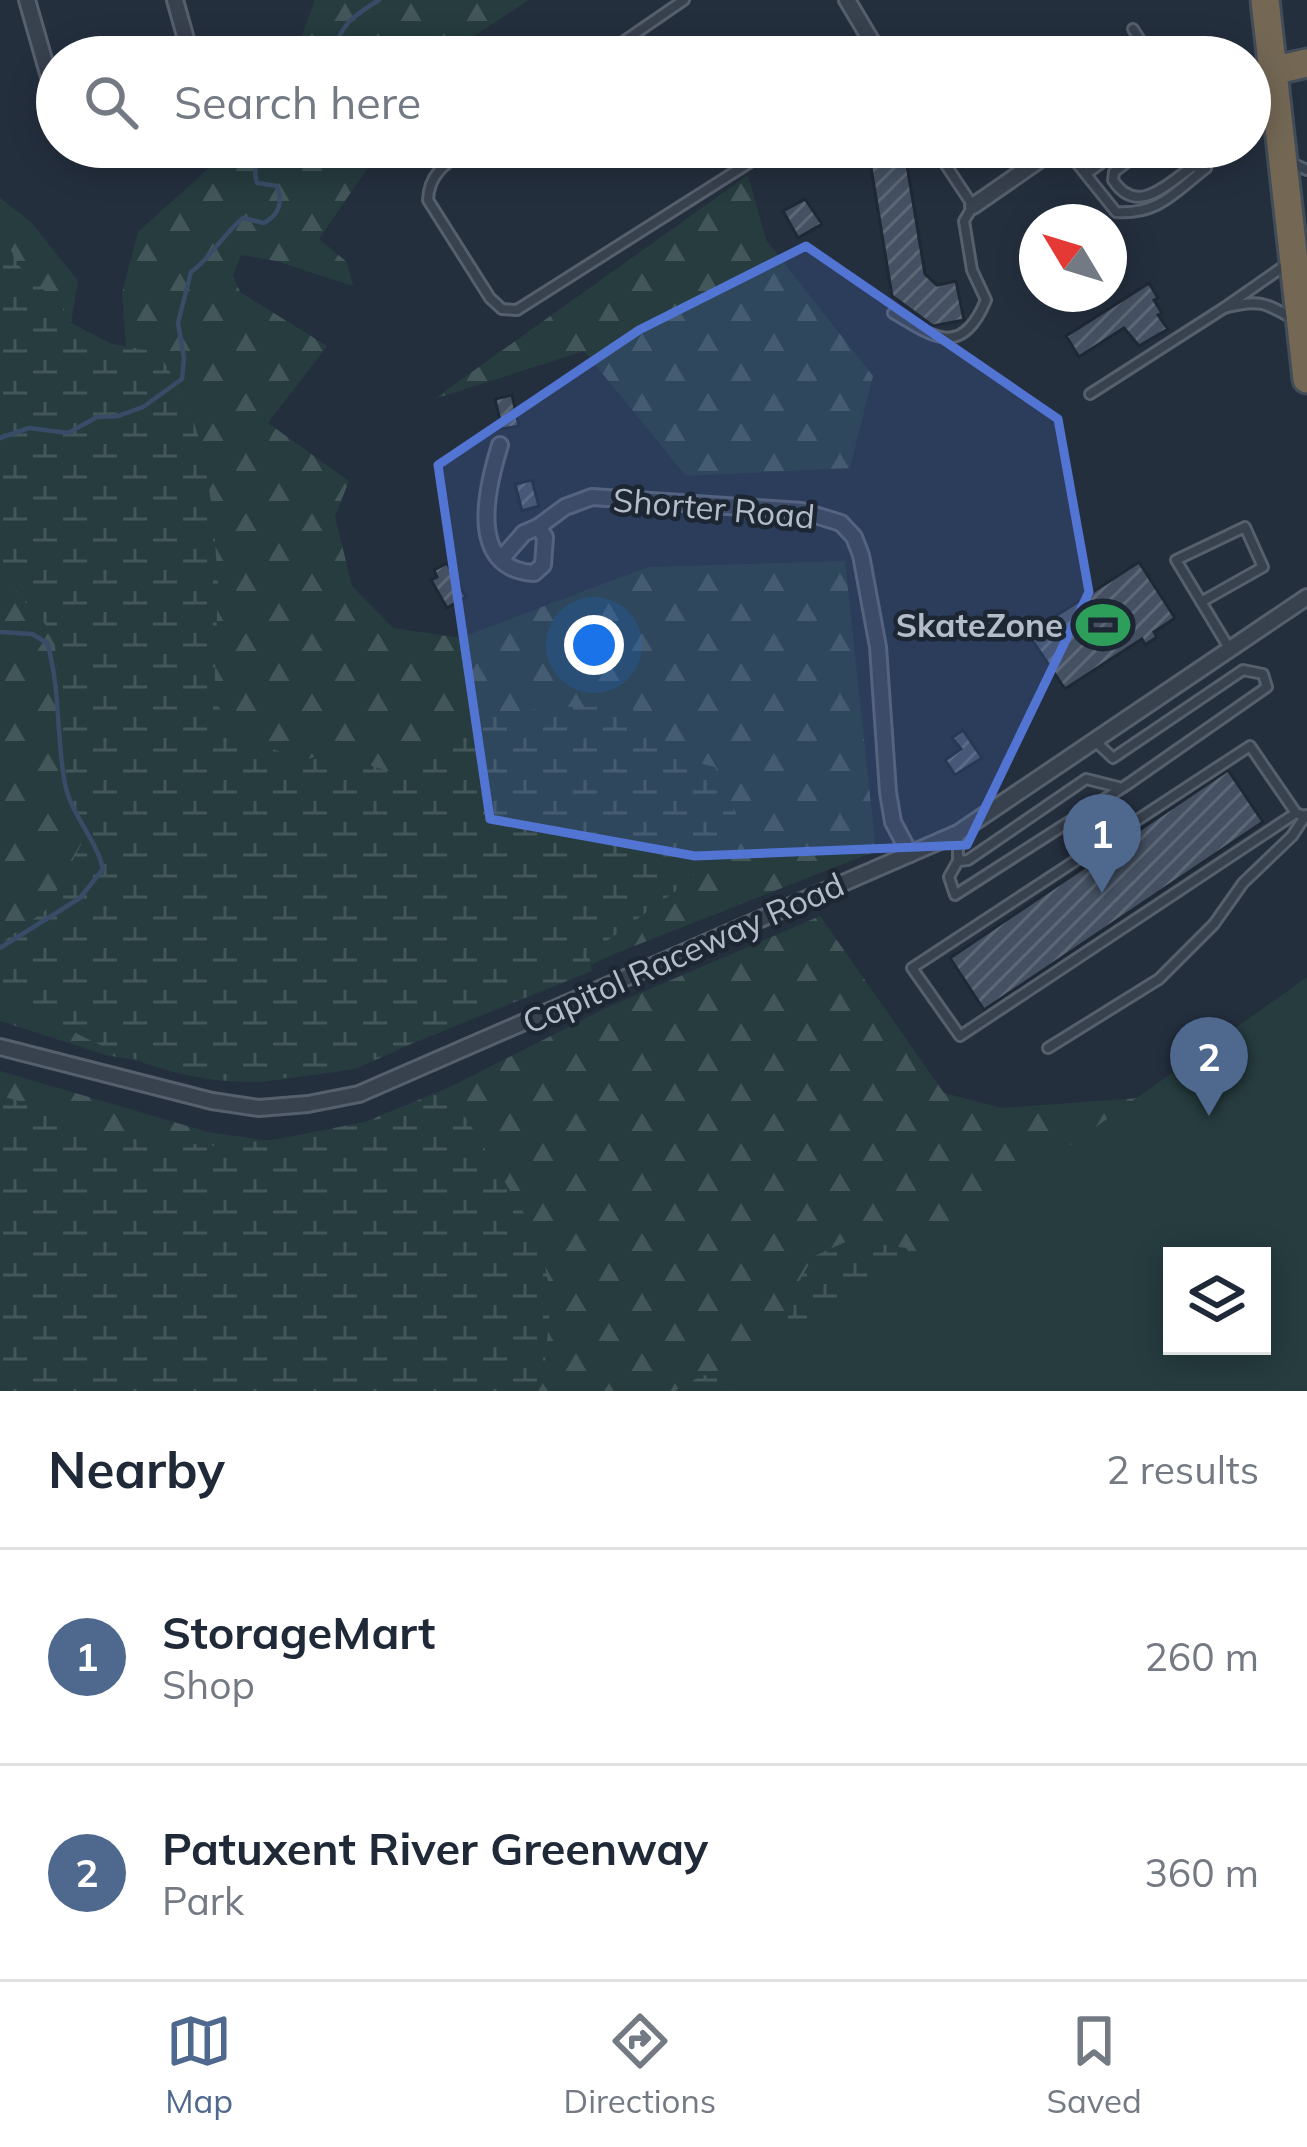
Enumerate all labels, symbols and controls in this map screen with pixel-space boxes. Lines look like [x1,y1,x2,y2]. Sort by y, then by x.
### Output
search box [36,36,1271,168]
icon: search [78,69,144,135]
text: Search here [174,74,421,130]
north arrow [1019,204,1127,312]
street label: Shorter Road [611,478,817,537]
sports icon: SkateZone [1074,596,1132,654]
place label: SkateZone [896,604,1063,645]
your location [564,615,624,675]
pin: 1 [1063,794,1141,893]
street label: Capitol Raceway Road [516,863,850,1042]
pin: 2 [1170,1017,1248,1116]
map controls [1163,1247,1271,1355]
button: layers [1163,1247,1271,1355]
text: Nearby [48,1437,225,1501]
text: 2 results [1106,1445,1259,1494]
text: StorageMart [162,1604,435,1660]
text: 1 [75,1632,99,1681]
text: 260 m [1144,1632,1259,1681]
text: Shop [162,1660,255,1709]
text: Patuxent River Greenway [162,1820,708,1876]
text: 2 [75,1848,99,1897]
text: 360 m [1144,1848,1259,1897]
text: Park [162,1876,244,1925]
tab: Map [165,2008,233,2121]
tab: Directions [564,2008,716,2121]
tab: Saved [1047,2008,1142,2121]

